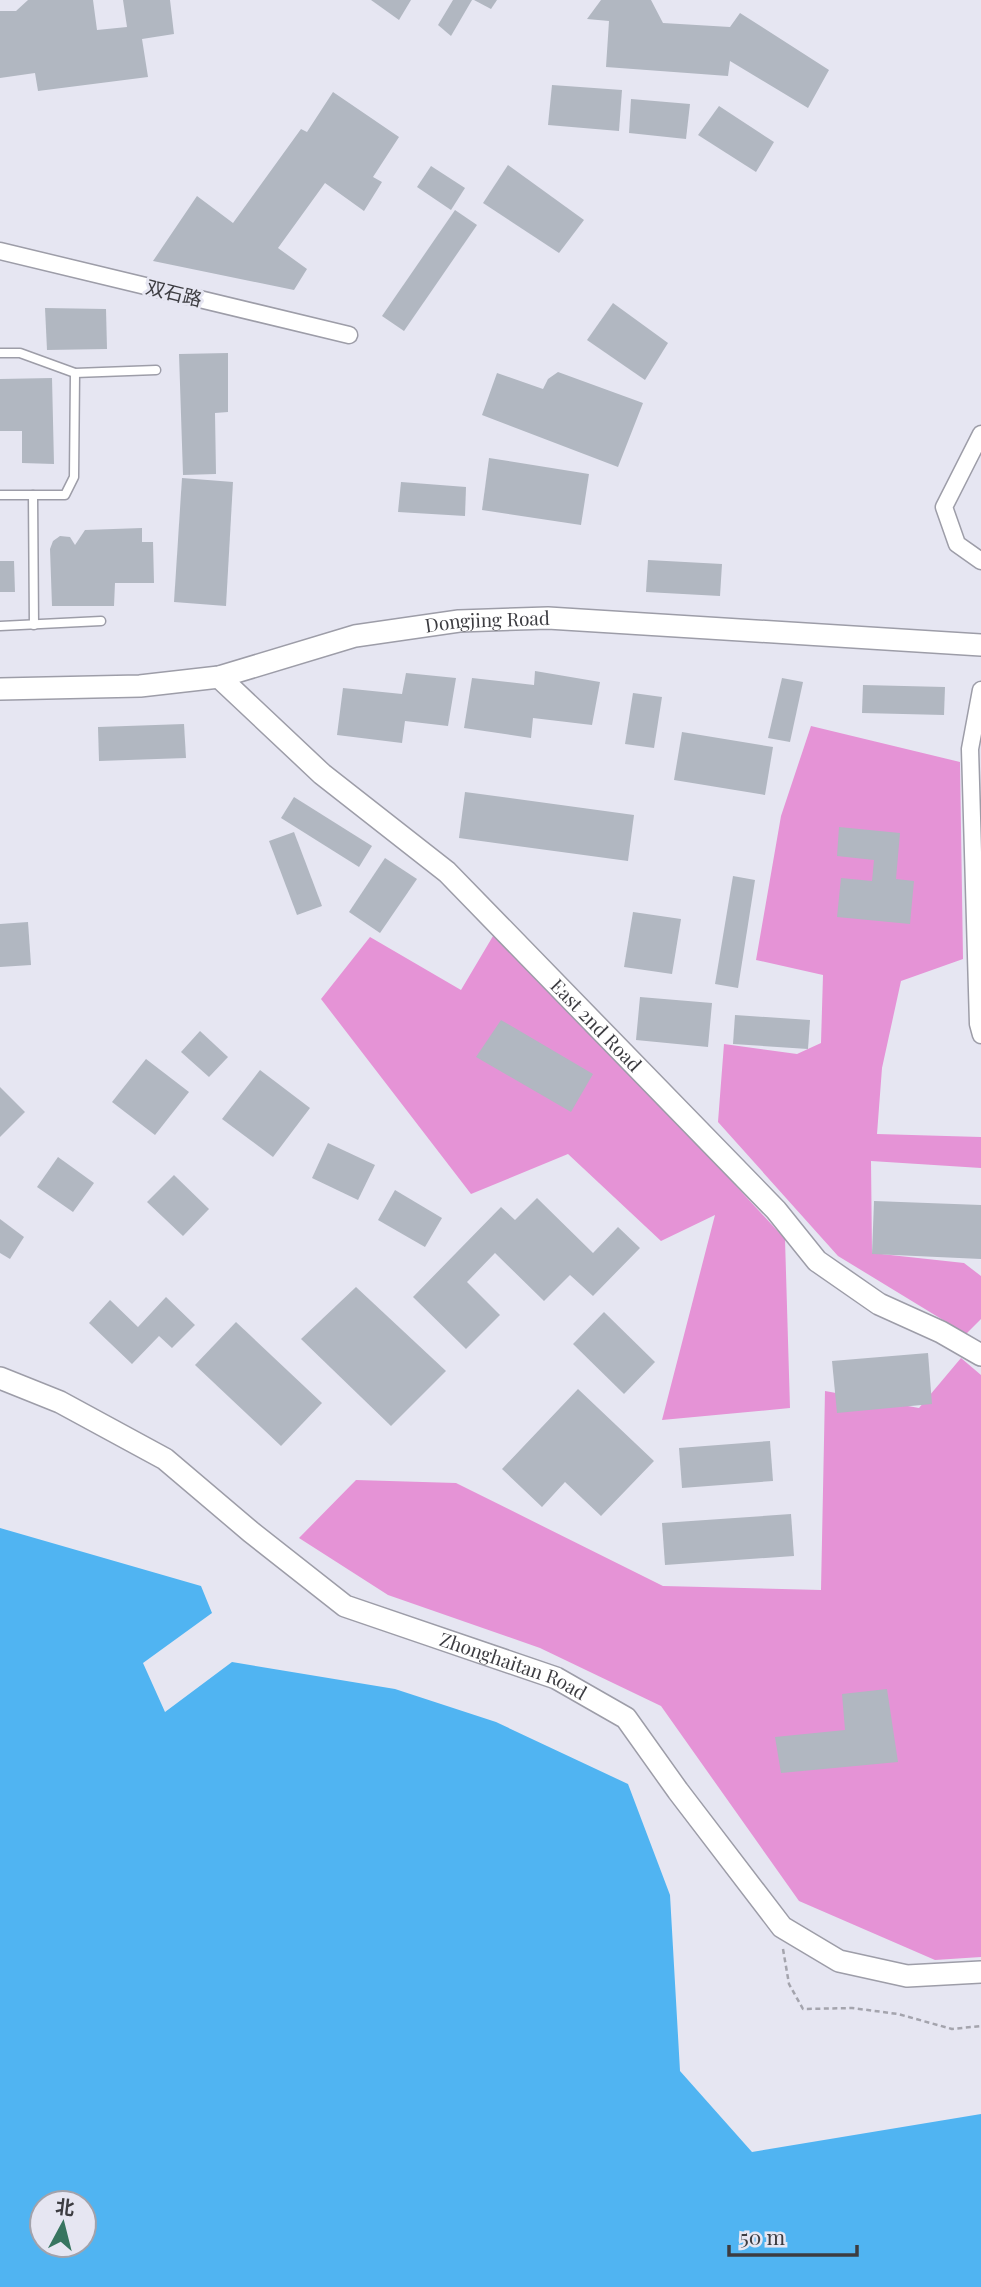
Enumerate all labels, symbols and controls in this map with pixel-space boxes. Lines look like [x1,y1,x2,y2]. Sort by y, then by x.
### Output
street label: 双石路 [143,273,205,312]
street label: Dongjing Road [423,604,550,638]
street label: East 2nd Road [546,972,648,1077]
street label: Zhonghaitan Road [436,1625,592,1705]
north arrow [28,2189,98,2259]
text: 北 [54,2192,76,2220]
scale bar [729,2214,857,2258]
text: 50 m [740,2222,786,2250]

